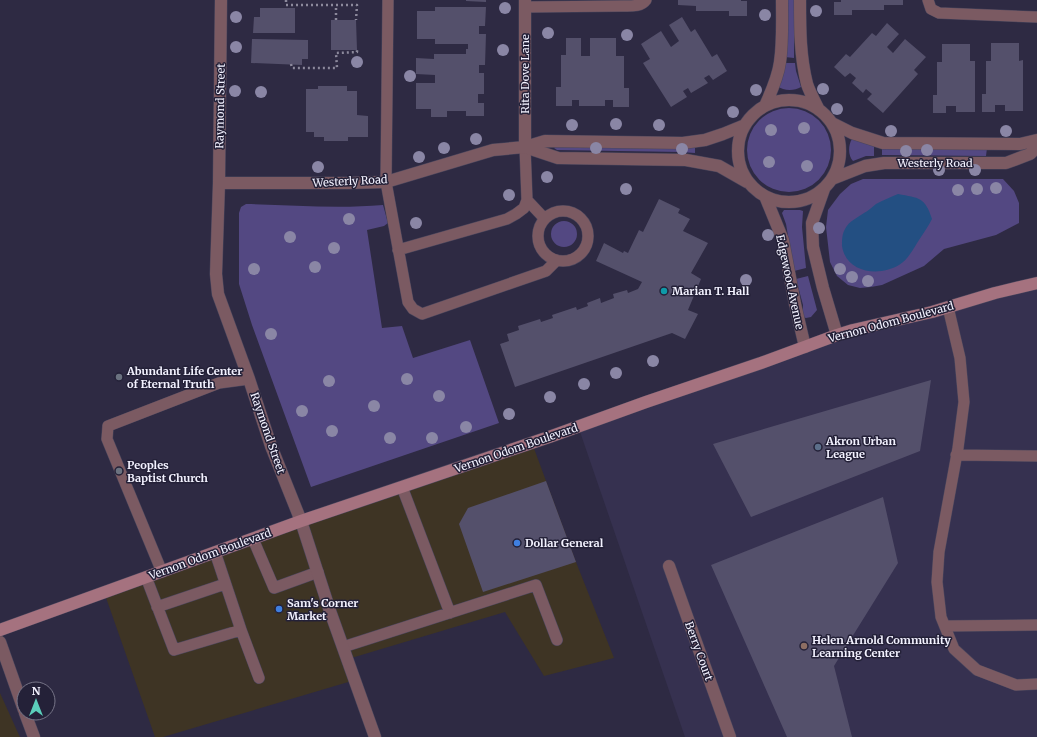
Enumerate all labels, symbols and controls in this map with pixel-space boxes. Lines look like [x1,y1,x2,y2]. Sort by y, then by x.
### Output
street label: Rita Dove Lane [518,34,532,114]
street label: Raymond Street [212,63,228,149]
street label: Westerly Road [896,156,973,170]
street label: Westerly Road [311,172,388,190]
street label: Edgewood Avenue [773,233,807,331]
place label: Marian T. Hall [672,284,750,298]
marker: Marian T. Hall [659,286,669,296]
street label: Vernon Odom Boulevard [826,298,956,346]
place label: Abundant Life Center of Eternal Truth [126,364,242,391]
marker: Abundant Life Center of Eternal Truth [114,372,124,382]
street label: Raymond Street [248,390,289,476]
street label: Vernon Odom Boulevard [452,420,580,476]
place label: Akron Urban League [825,434,896,461]
marker: Akron Urban League [813,442,823,452]
place label: Peoples Baptist Church [127,458,209,485]
marker: Peoples Baptist Church [114,466,124,476]
street label: Vernon Odom Boulevard [146,525,273,583]
place label: Dollar General [525,536,604,550]
marker: Dollar General [512,538,522,548]
place label: Sam's Corner Market [287,596,358,623]
marker: Sam's Corner Market [274,604,284,614]
street label: Berry Court [682,619,716,683]
place label: Helen Arnold Community Learning Center [812,633,951,660]
marker: Helen Arnold Community Learning Center [799,641,809,651]
north arrow [16,681,56,721]
text: N [32,684,41,698]

